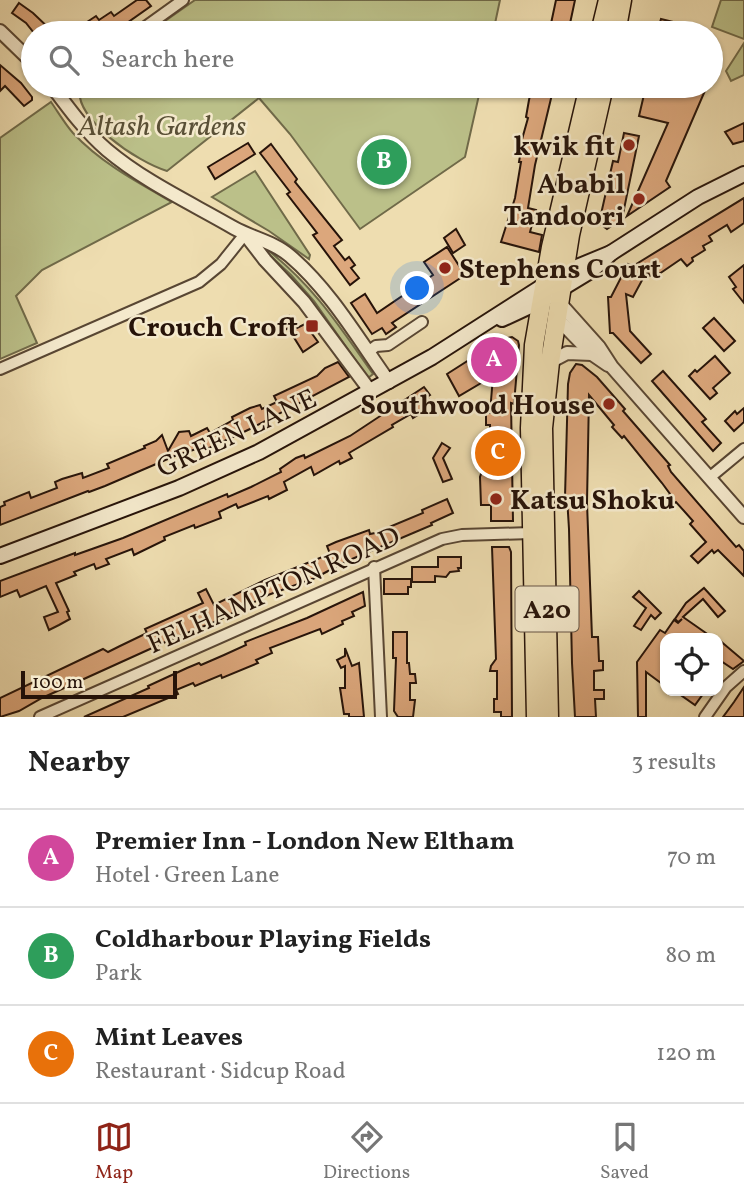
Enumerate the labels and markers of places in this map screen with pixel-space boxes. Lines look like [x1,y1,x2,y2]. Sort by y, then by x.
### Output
place label: kwik fit [513,128,615,167]
pin: B [361,136,407,188]
marker: kwik fit [621,137,637,153]
place label: Ababil Tandoori [503,166,625,237]
marker: Ababil Tandoori [631,191,647,207]
place label: Stephens Court [459,251,661,290]
marker: Stephens Court [437,260,453,276]
place label: Crouch Croft [128,309,298,348]
marker: Crouch Croft [304,318,320,334]
pin: A [471,334,517,386]
place label: Southwood House [360,387,595,426]
marker: Southwood House [601,396,617,412]
pin: C [475,427,521,479]
place label: Katsu Shoku [510,482,675,521]
marker: Katsu Shoku [488,491,504,507]

